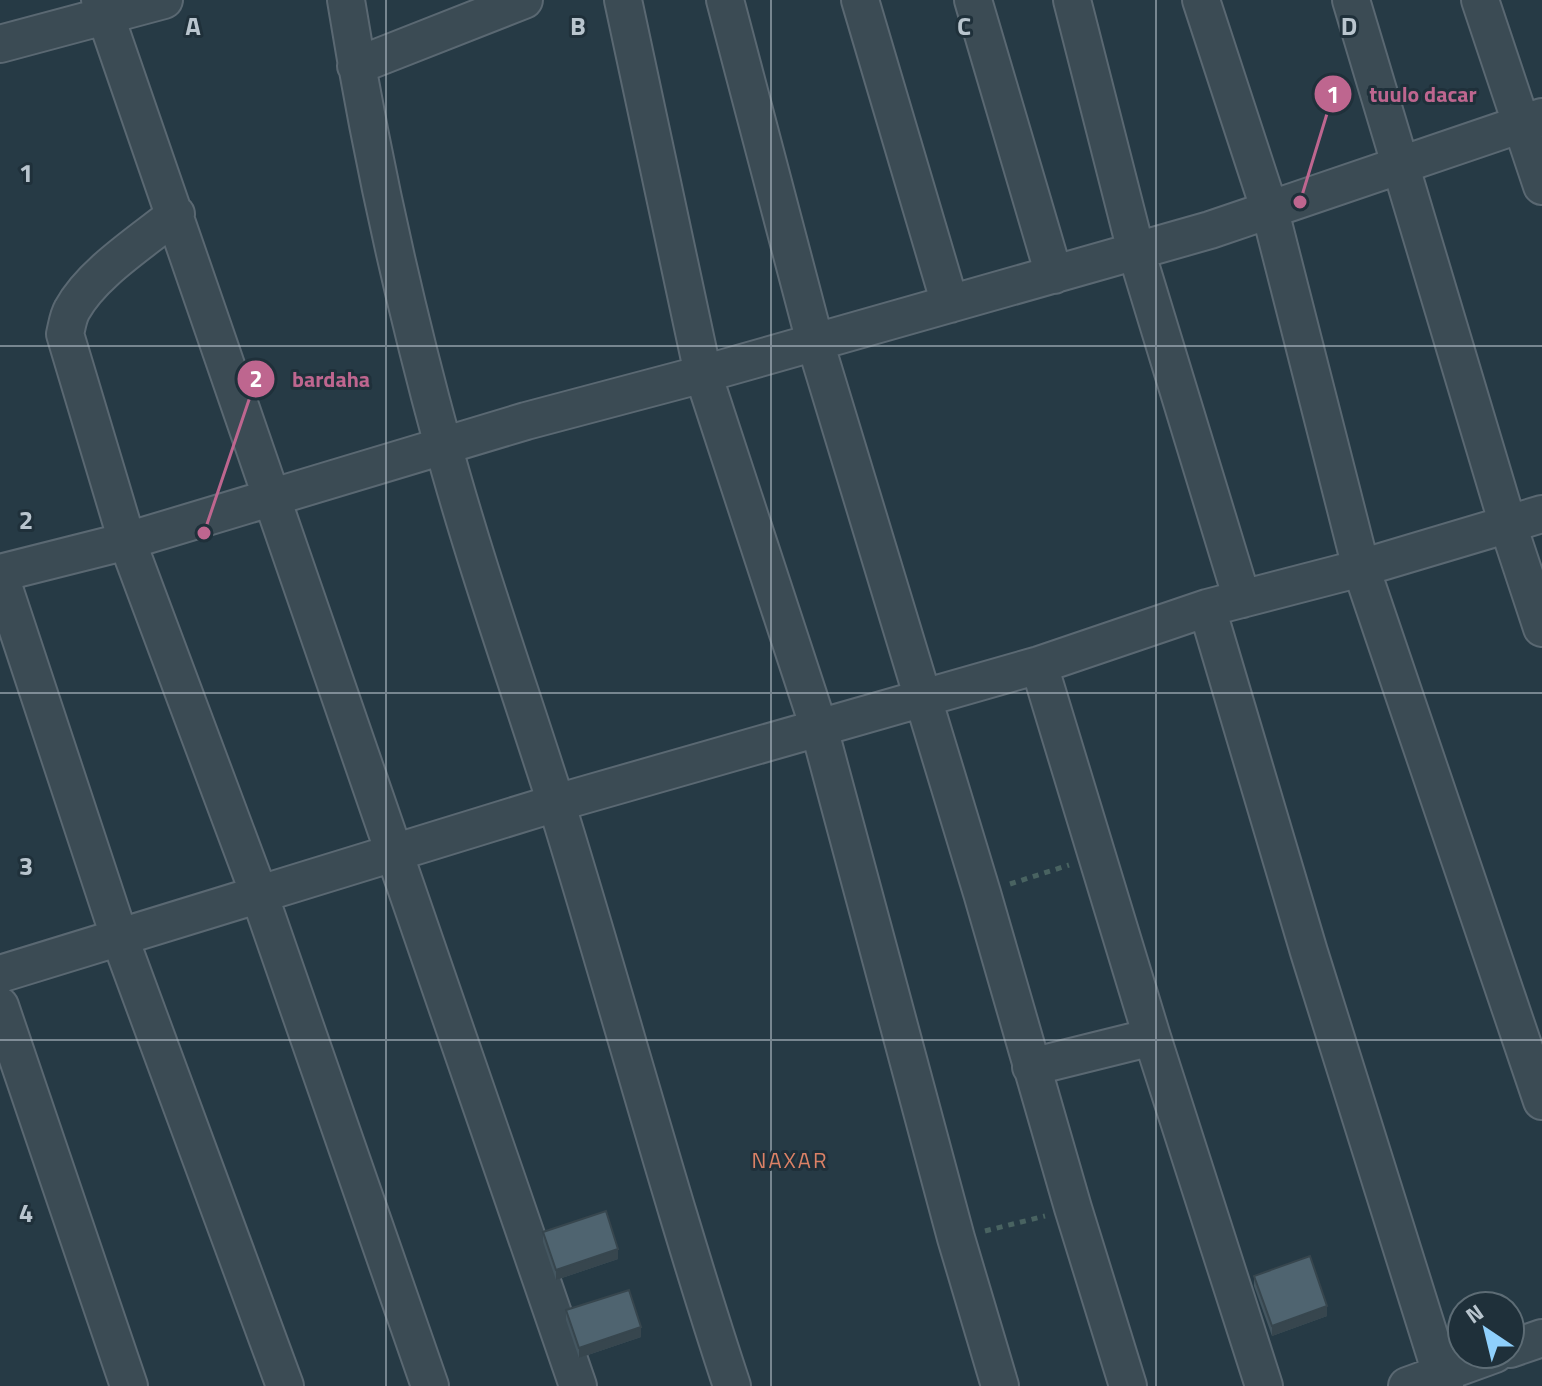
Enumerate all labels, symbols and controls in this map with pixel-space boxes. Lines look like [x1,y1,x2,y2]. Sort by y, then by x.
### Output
text: A [185,6,201,45]
text: B [570,6,586,45]
text: C [957,6,971,45]
text: D [1341,6,1357,45]
callout: tuulo dacar [1313,71,1493,117]
text: 1 [1326,76,1340,112]
text: tuulo dacar [1369,77,1477,111]
text: 1 [19,153,33,192]
callout: bardaha [236,356,386,402]
text: 2 [249,360,263,396]
text: bardaha [292,362,370,396]
text: 2 [19,500,33,539]
text: 3 [19,846,33,885]
district label: NAXAR [752,1143,828,1177]
text: 4 [19,1193,33,1232]
north arrow [1446,1290,1526,1370]
text: N [1459,1295,1491,1332]

